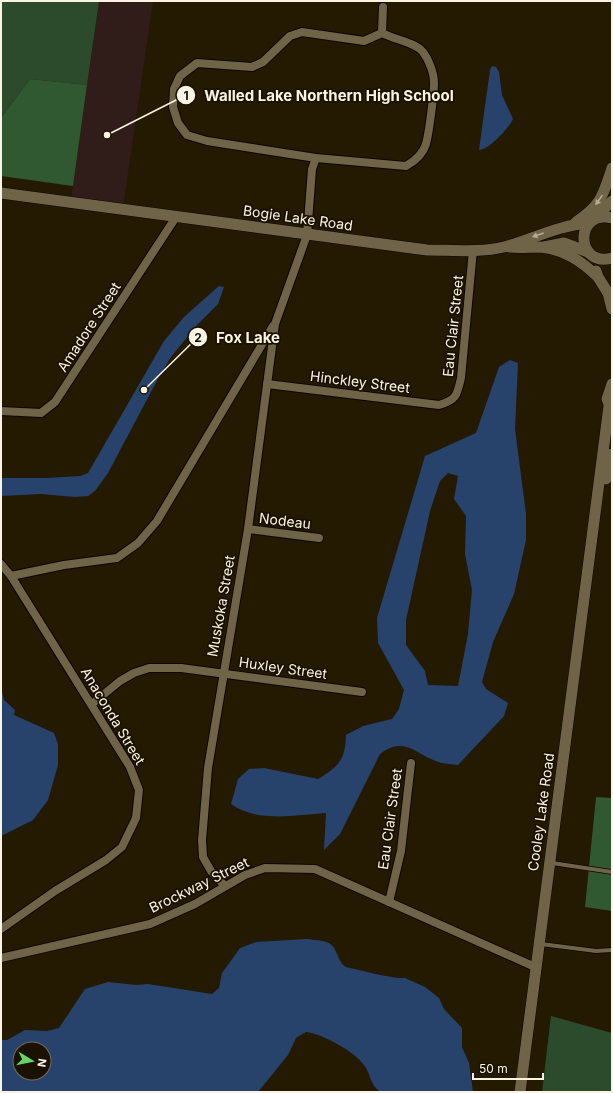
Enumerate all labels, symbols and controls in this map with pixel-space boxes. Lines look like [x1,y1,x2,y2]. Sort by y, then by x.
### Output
callout: Walled Lake Northern High School [176,82,461,109]
text: Walled Lake Northern High School [204,86,454,105]
text: 1 [183,88,189,103]
one-way arrow [595,195,603,206]
street label: Bogie Lake Road [242,201,354,234]
one-way arrow [532,232,544,238]
street label: Eau Clair Street [439,274,466,378]
street label: Amadore Street [53,278,124,375]
callout: Fox Lake [188,324,288,351]
text: Fox Lake [216,328,280,347]
text: 2 [194,330,202,345]
street label: Hinckley Street [309,367,411,396]
street label: Nodeau [258,509,312,532]
street label: Muskoka Street [203,553,238,658]
street label: Huxley Street [238,653,329,682]
street label: Anaconda Street [78,664,149,768]
street label: Cooley Lake Road [524,752,557,872]
street label: Eau Clair Street [374,767,405,871]
street label: Brockway Street [146,853,252,916]
north arrow [12,1041,52,1081]
scale bar [473,1055,543,1081]
text: N [34,1057,49,1068]
text: 50 m [479,1061,508,1076]

